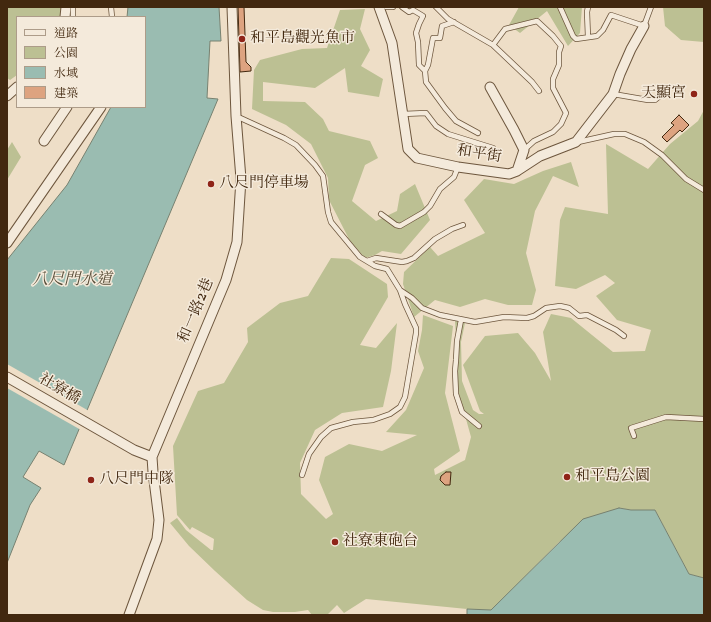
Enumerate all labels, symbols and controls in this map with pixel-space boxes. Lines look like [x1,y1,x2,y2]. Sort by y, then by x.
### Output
legend [16,16,146,108]
text: 道路 [54,26,78,42]
place label: 和平島觀光魚市 [250,30,355,48]
marker: 和平島觀光魚市 [237,34,247,44]
text: 公園 [54,46,78,62]
text: 水域 [54,66,78,82]
place label: 天顯宮 [641,85,686,103]
text: 建築 [54,86,78,102]
marker: 天顯宮 [689,89,699,99]
street label: 和平街 [455,143,503,167]
place label: 八尺門停車場 [219,175,309,193]
marker: 八尺門停車場 [206,179,216,189]
water label: 八尺門水道 [32,271,112,291]
street label: 和一路2巷 [175,276,219,346]
street label: 社寮橋 [35,371,83,409]
place label: 和平島公園 [575,468,650,486]
place label: 八尺門中隊 [99,471,174,489]
marker: 和平島公園 [562,472,572,482]
marker: 八尺門中隊 [86,475,96,485]
place label: 社寮東砲台 [343,533,418,551]
marker: 社寮東砲台 [330,537,340,547]

